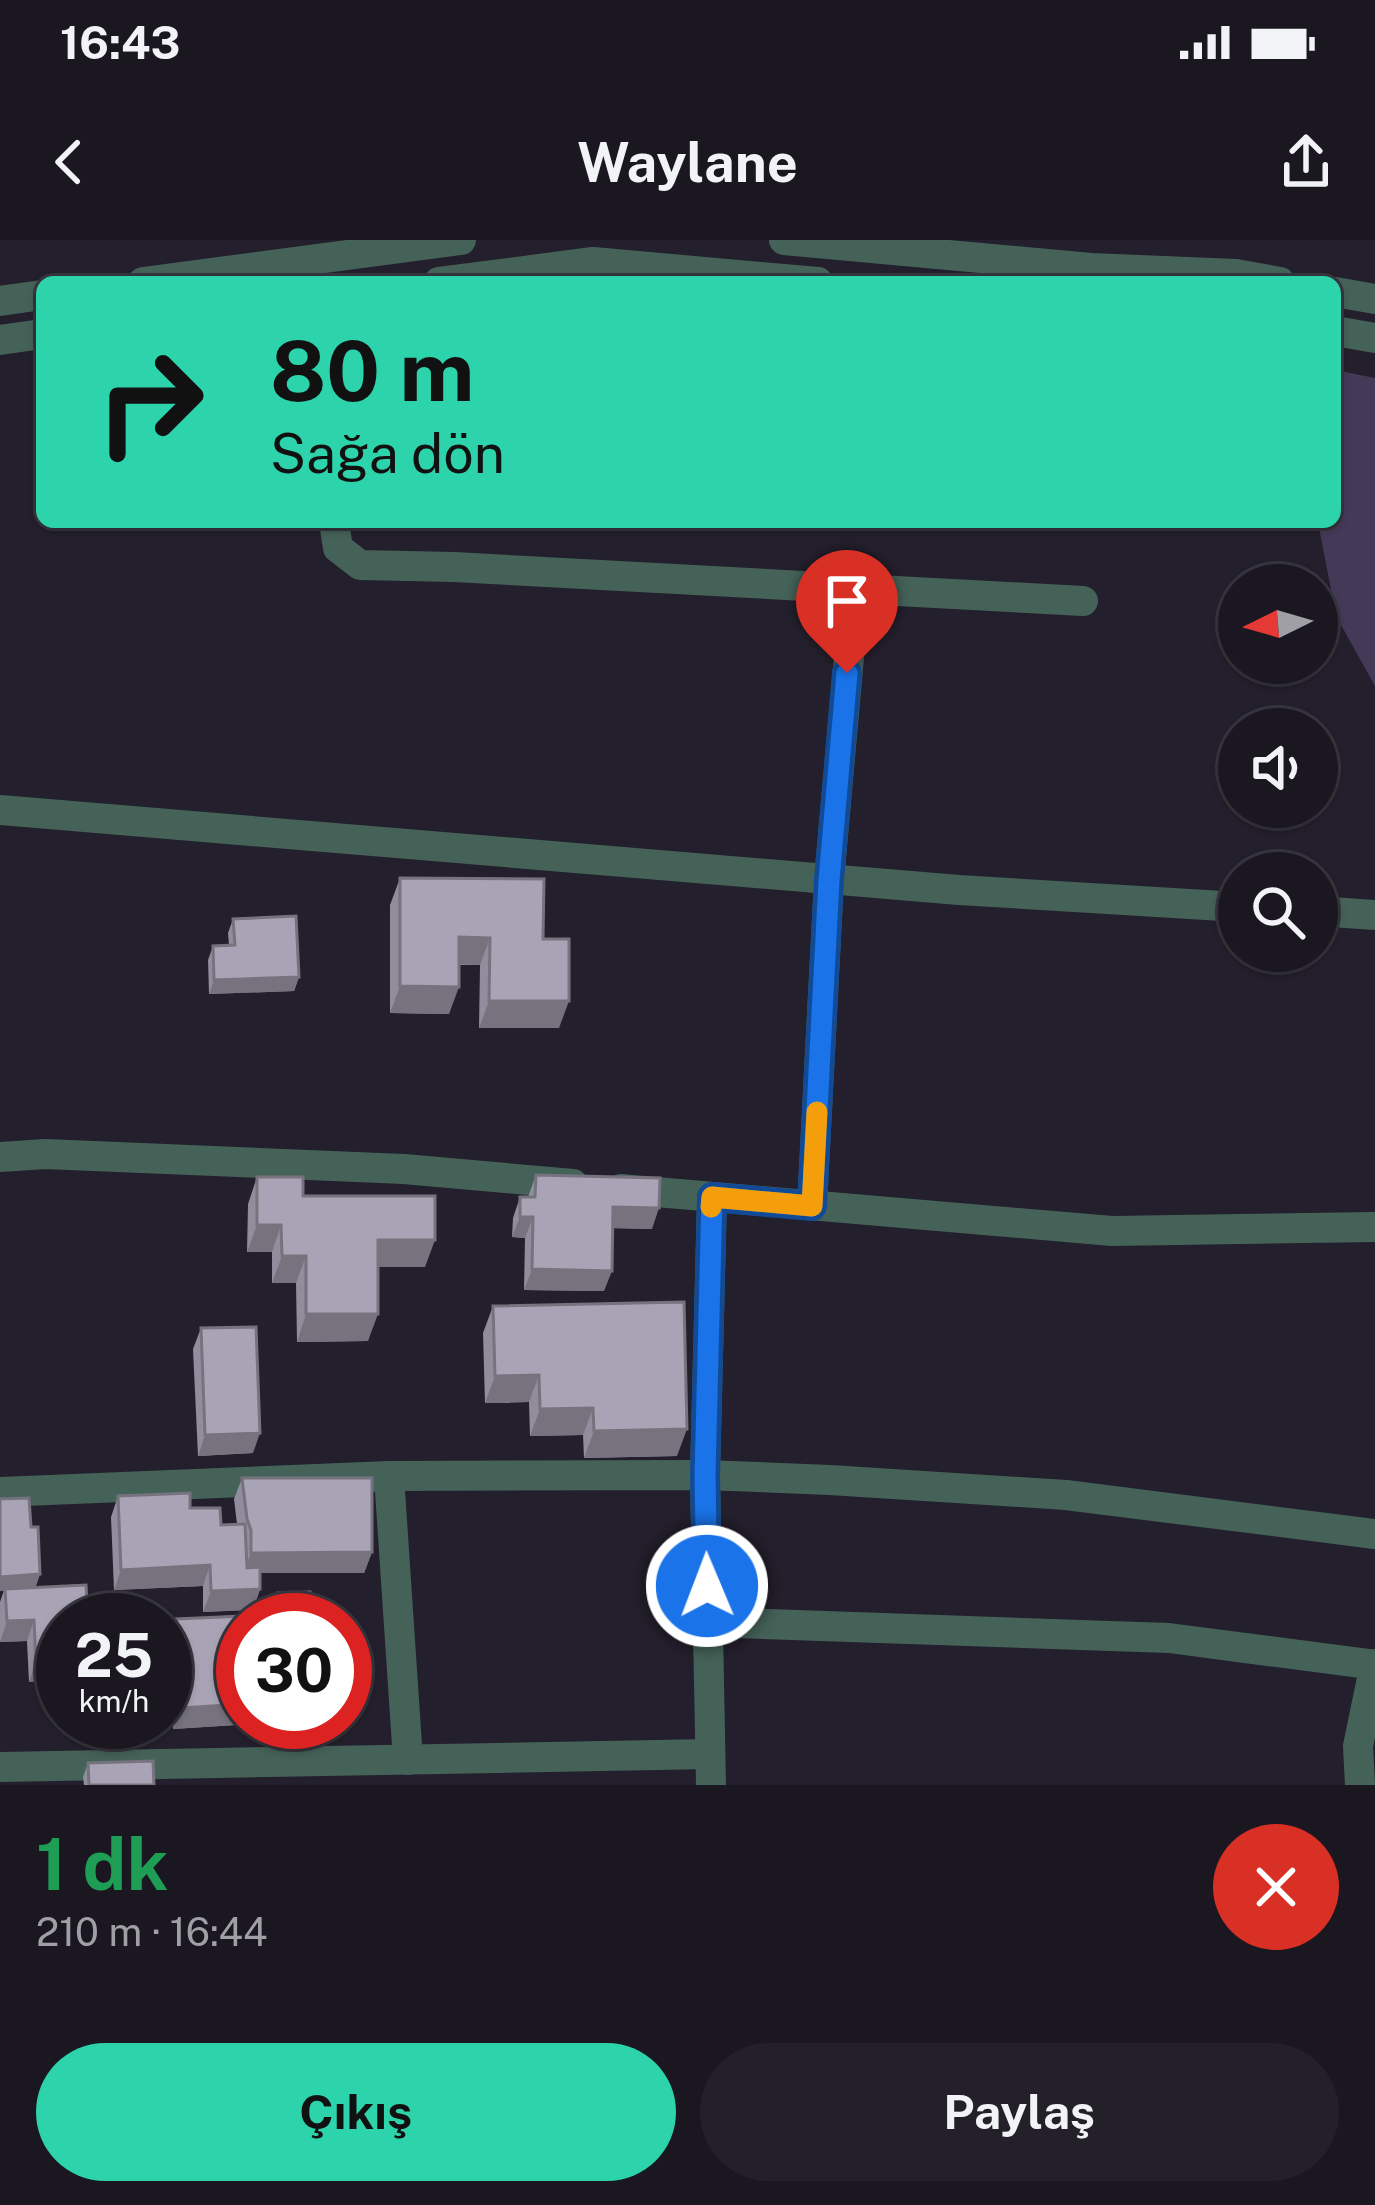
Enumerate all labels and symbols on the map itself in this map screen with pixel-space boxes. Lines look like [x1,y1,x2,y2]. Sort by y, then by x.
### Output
pin [796,550,898,673]
north arrow [1218,564,1338,684]
position arrow [644,1523,770,1649]
speed limit sign: 30 [216,1593,372,1749]

